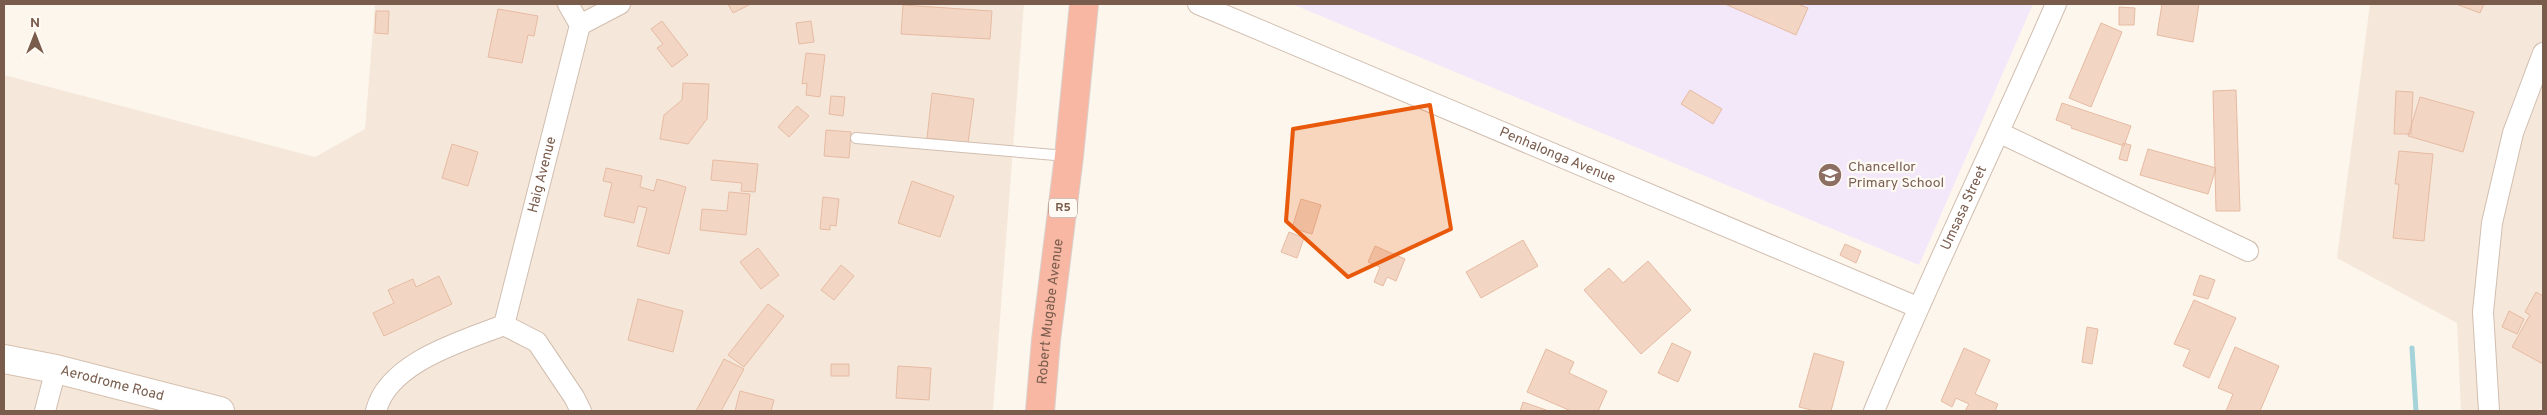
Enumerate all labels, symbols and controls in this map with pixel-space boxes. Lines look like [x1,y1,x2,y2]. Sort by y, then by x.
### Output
north arrow [10,10,60,60]
text: N [30,15,40,32]
street label: Penhalonga Avenue [1497,123,1618,187]
street label: Haig Avenue [524,135,560,215]
place label: Chancellor Primary School [1848,159,1944,192]
school or university icon: Chancellor Primary School [1817,162,1843,188]
street label: Umsasa Street [1937,163,1991,253]
road number: R5 [1049,198,1077,218]
street label: Robert Mugabe Avenue [1034,238,1067,385]
street label: Aerodrome Road [59,362,166,405]

